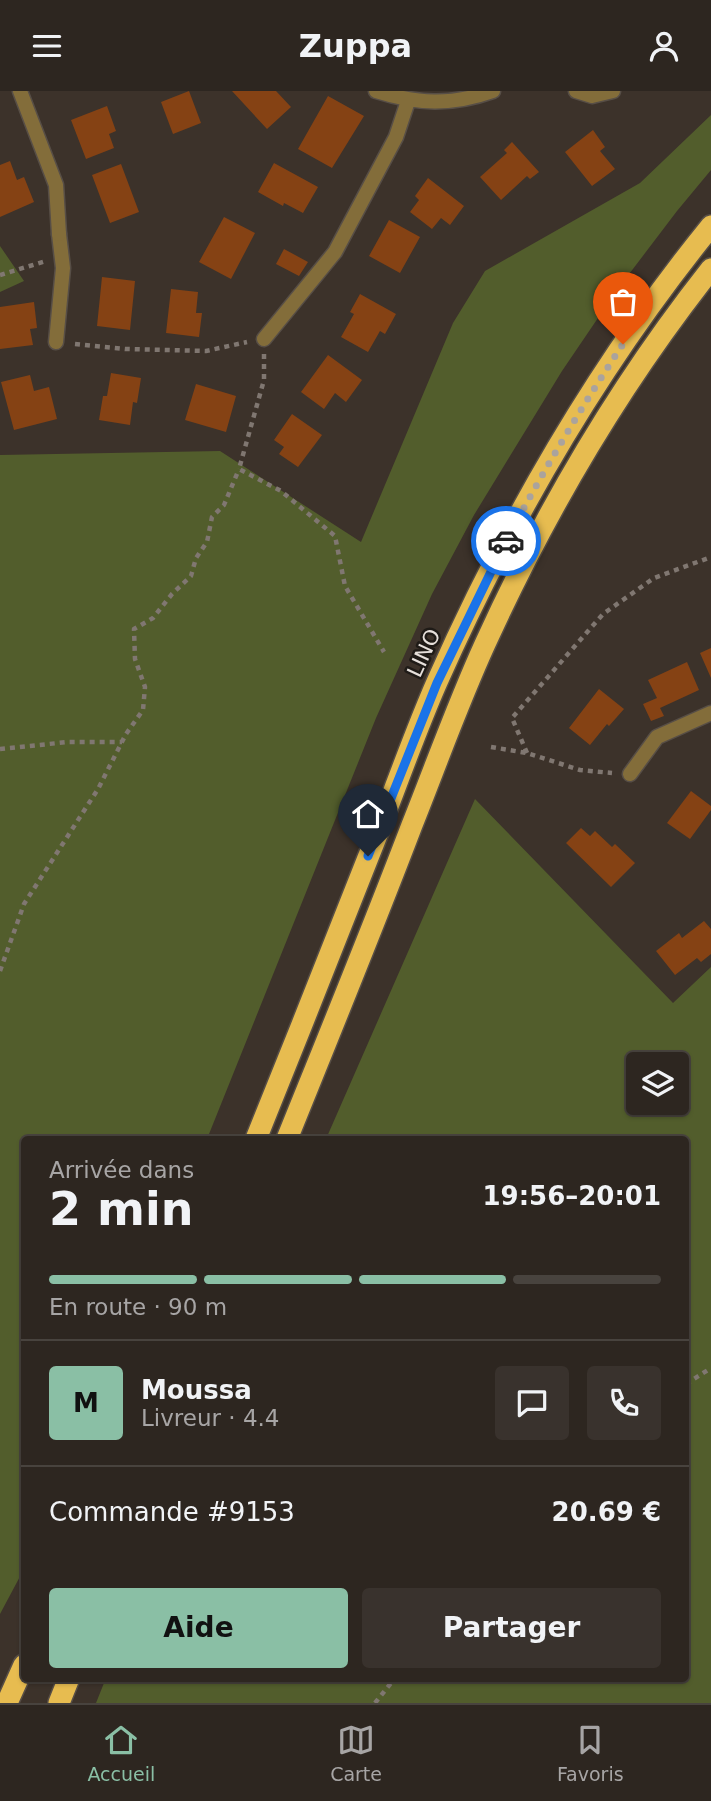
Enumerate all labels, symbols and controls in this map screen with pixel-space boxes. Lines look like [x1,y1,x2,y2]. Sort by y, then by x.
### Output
icon: menu [28,27,66,65]
text: Zuppa [299,27,412,65]
icon: person [645,27,683,65]
pin [593,272,653,344]
icon: bag [604,283,642,321]
courier [471,506,541,576]
icon: car [487,522,525,560]
street label: LINO [403,625,445,681]
pin [338,784,398,856]
icon: home [349,795,387,833]
map controls [626,1052,689,1115]
button: layers [626,1052,689,1115]
text: Arrivée dans [49,1157,194,1183]
text: 19:56–20:01 [482,1181,661,1211]
text: 2 min [49,1182,193,1236]
text: En route · 90 m [49,1294,227,1320]
button: chat [495,1366,569,1440]
button: phone [587,1366,661,1440]
text: Moussa [141,1375,252,1405]
text: M [73,1388,99,1418]
text: Livreur · 4.4 [141,1405,279,1431]
text: Commande #9153 [49,1497,295,1527]
text: 20.69 € [552,1497,661,1527]
button: Aide [49,1588,348,1668]
button: Partager [362,1588,661,1668]
tab: Accueil [87,1721,155,1785]
tab: Carte [330,1721,382,1785]
tab: Favoris [557,1721,624,1785]

